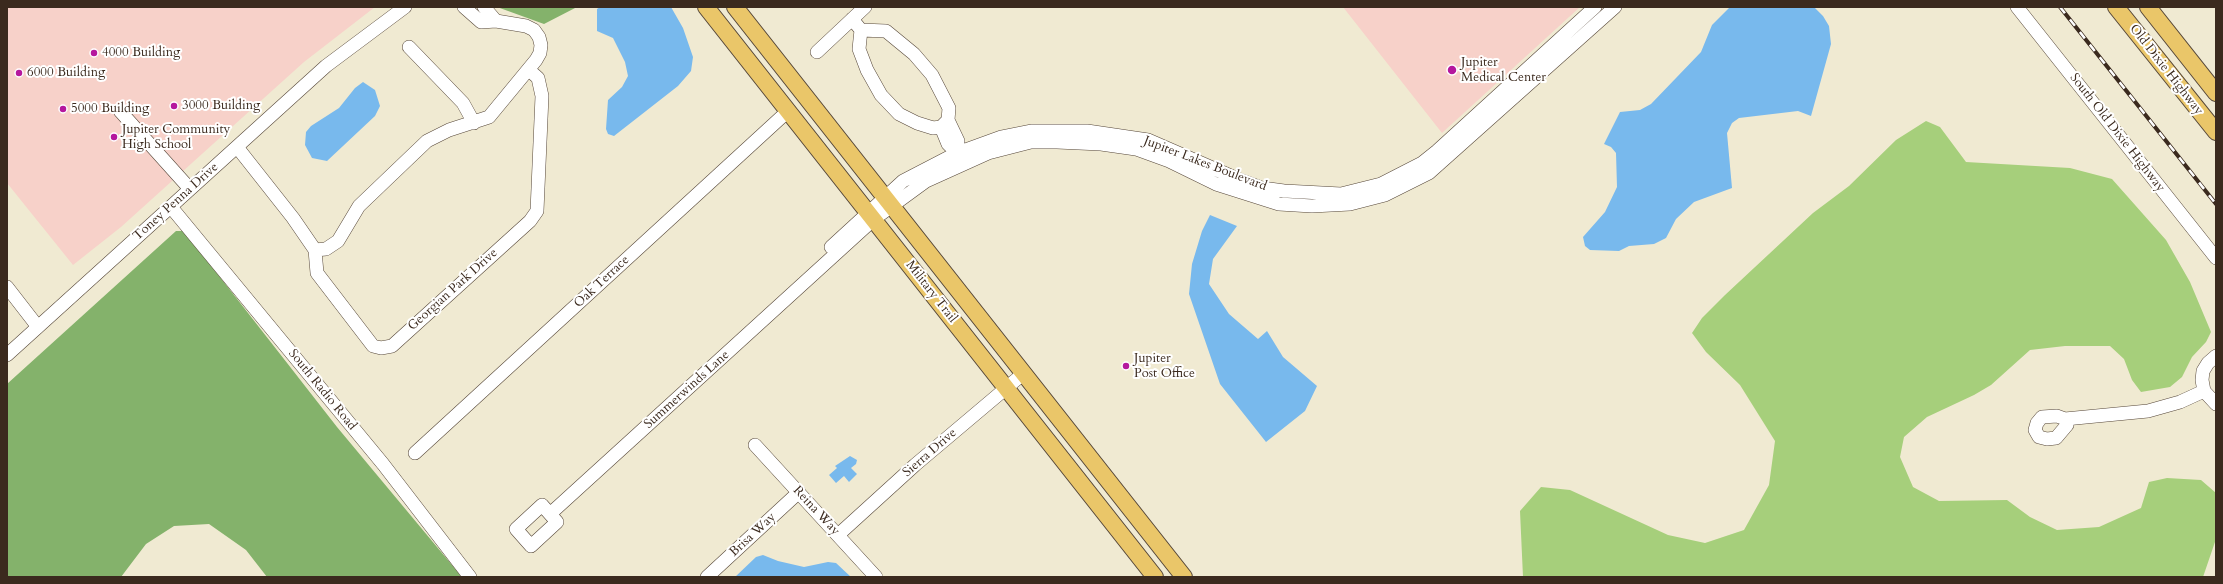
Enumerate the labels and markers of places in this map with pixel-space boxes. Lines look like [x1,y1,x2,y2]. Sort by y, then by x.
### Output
place label: 4000 Building [102,45,180,61]
marker: 4000 Building [89,48,99,58]
place label: Jupiter Medical Center [1461,55,1546,86]
marker: Jupiter Medical Center [1446,64,1458,76]
place label: 6000 Building [27,65,105,81]
marker: 6000 Building [14,68,24,78]
place label: 3000 Building [182,98,260,114]
place label: 5000 Building [71,101,149,117]
marker: 3000 Building [169,101,179,111]
marker: 5000 Building [58,104,68,114]
place label: Jupiter Community High School [122,122,230,153]
marker: Jupiter Community High School [109,132,119,142]
place label: Jupiter Post Office [1134,351,1195,382]
marker: Jupiter Post Office [1121,361,1131,371]

